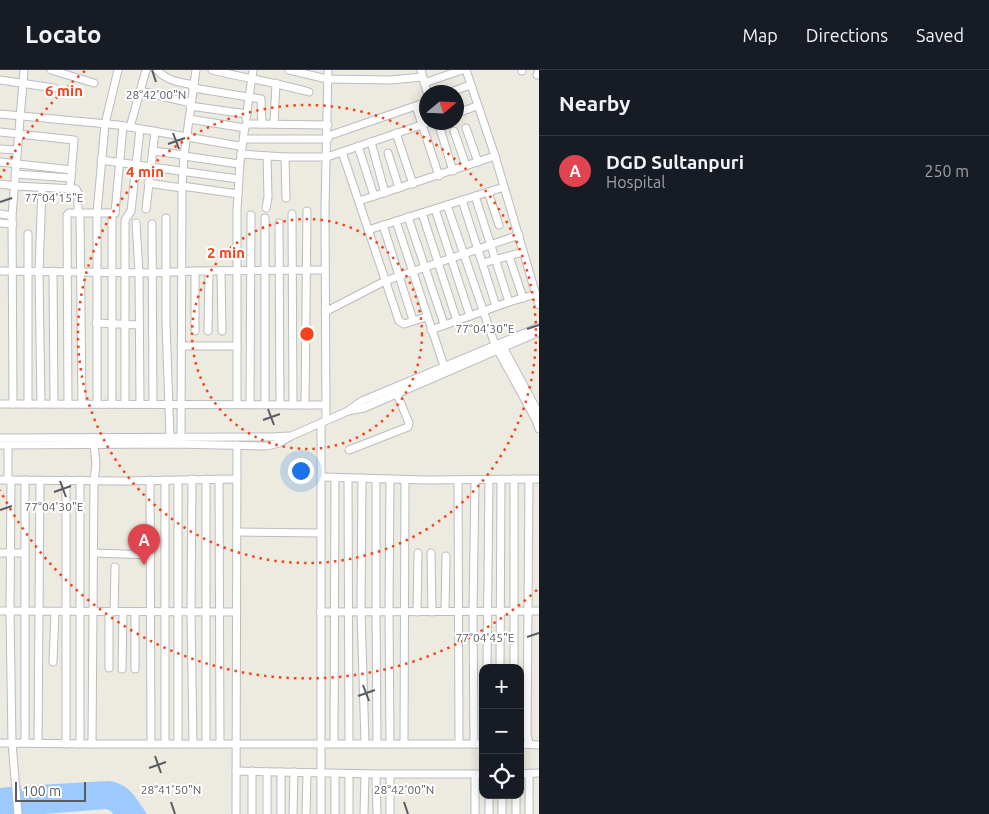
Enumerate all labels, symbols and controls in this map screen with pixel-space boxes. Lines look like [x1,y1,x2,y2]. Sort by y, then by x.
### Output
text: Locato [25,21,101,48]
text: Map [742,25,778,45]
text: Directions [806,25,888,45]
text: Saved [916,25,964,45]
text: 6 min [45,82,83,99]
north arrow [419,85,464,130]
text: 28°42'00"N [126,88,186,101]
text: Nearby [559,91,630,115]
text: DGD Sultanpuri [606,151,744,173]
text: A [569,162,581,180]
text: 250 m [924,162,969,180]
text: 4 min [126,163,164,180]
text: Hospital [606,173,665,191]
text: 77°04'15"E [25,191,84,204]
text: 2 min [207,244,245,261]
text: 77°04'30"E [456,322,515,335]
centre of rings [298,325,316,343]
your location [288,458,314,484]
text: 77°04'30"E [25,500,84,513]
pin: A [128,524,160,565]
text: 77°04'45"E [456,631,515,644]
map controls [479,664,524,799]
button: + [479,664,524,709]
button: − [479,709,524,754]
button: locate [479,754,524,799]
scale bar [15,779,86,802]
text: 100 m [22,783,61,799]
text: 28°41'50"N [141,783,201,796]
text: 28°42'00"N [374,783,434,796]

